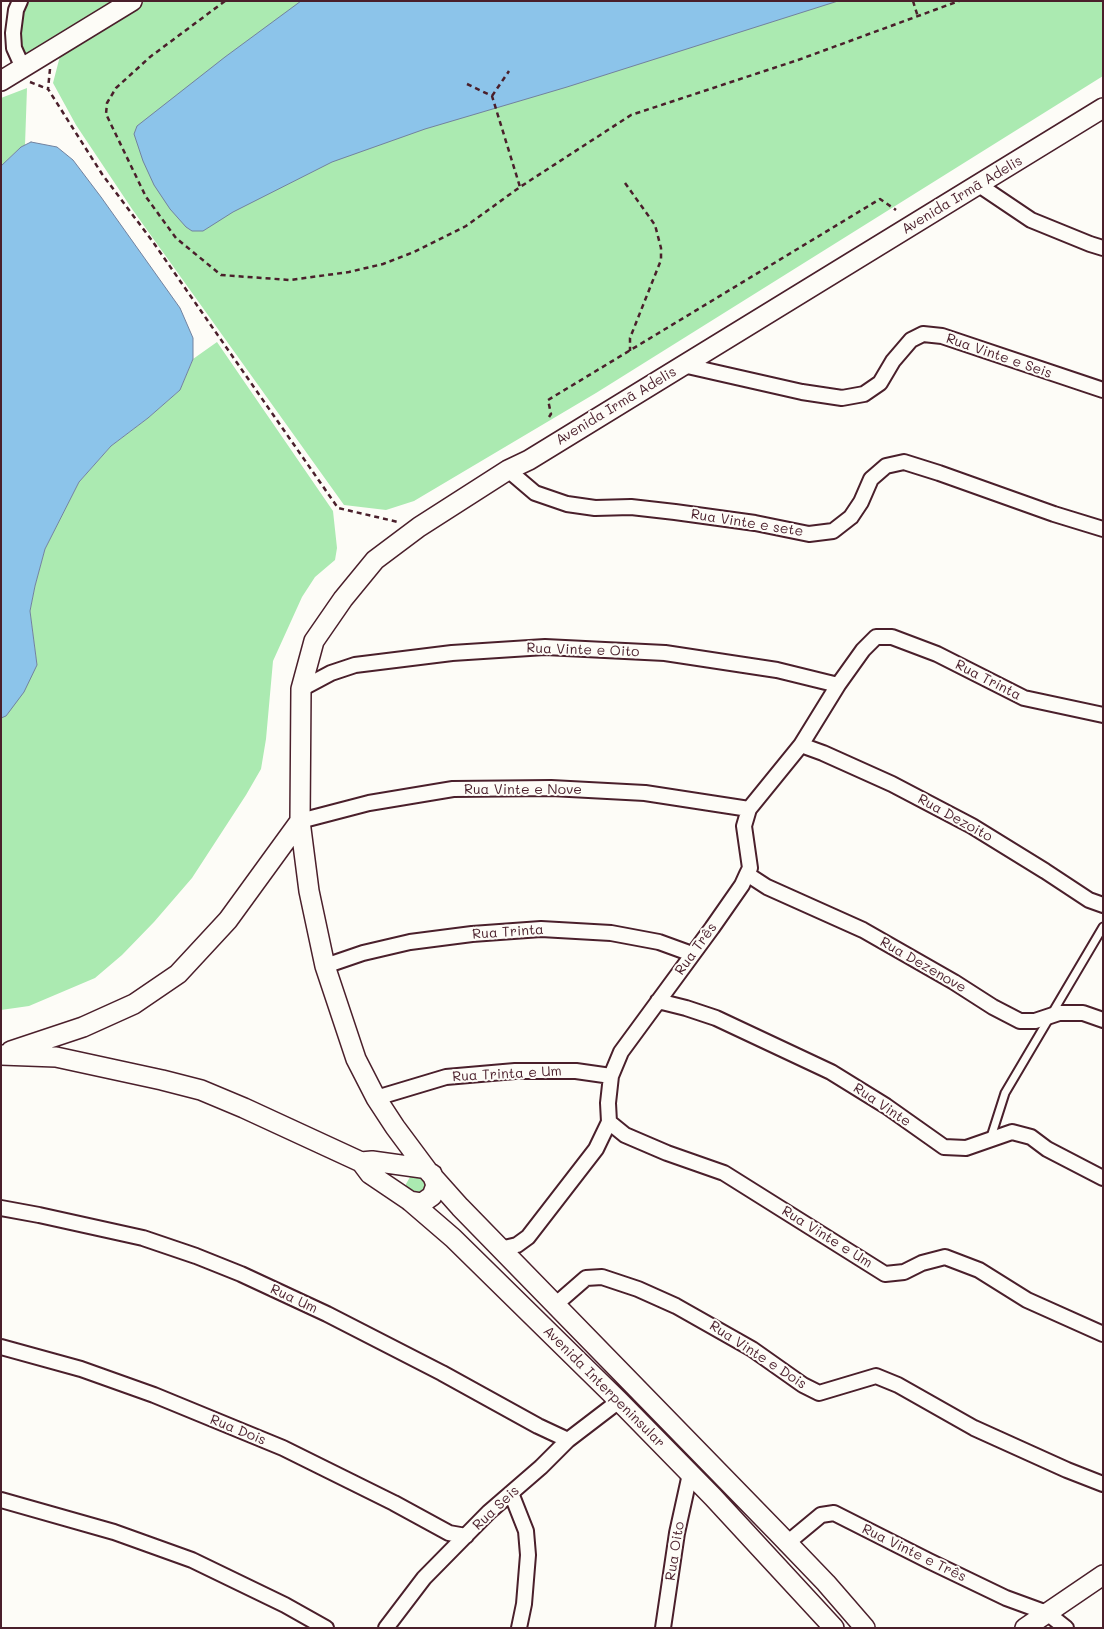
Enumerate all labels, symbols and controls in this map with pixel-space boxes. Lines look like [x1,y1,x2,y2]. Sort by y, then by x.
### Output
street label: Avenida Irmã Adelis [899,152,1025,238]
street label: Rua Vinte e Seis [944,330,1054,382]
street label: Avenida Irmã Adelis [553,363,679,449]
street label: Rua Vinte e sete [690,506,804,540]
street label: Rua Vinte e Oito [526,640,640,660]
street label: Rua Trinta [952,656,1024,704]
street label: Rua Vinte e Nove [464,782,582,798]
street label: Rua Dezoito [915,791,995,845]
street label: Rua Três [671,920,721,978]
street label: Rua Trinta [472,921,544,943]
street label: Rua Dezenove [877,934,969,996]
street label: Rua Trinta e Um [452,1063,562,1085]
street label: Rua Vinte [850,1080,914,1130]
street label: Rua Vinte e Um [779,1202,875,1272]
street label: Rua Um [268,1281,320,1317]
street label: Rua Vinte e Dois [706,1317,810,1393]
street label: Avenida Interpeninsular [540,1323,668,1451]
street label: Rua Dois [208,1411,268,1449]
street label: Rua Seis [469,1482,523,1534]
street label: Rua Oito [662,1520,688,1582]
street label: Rua Vinte e Três [859,1520,969,1586]

